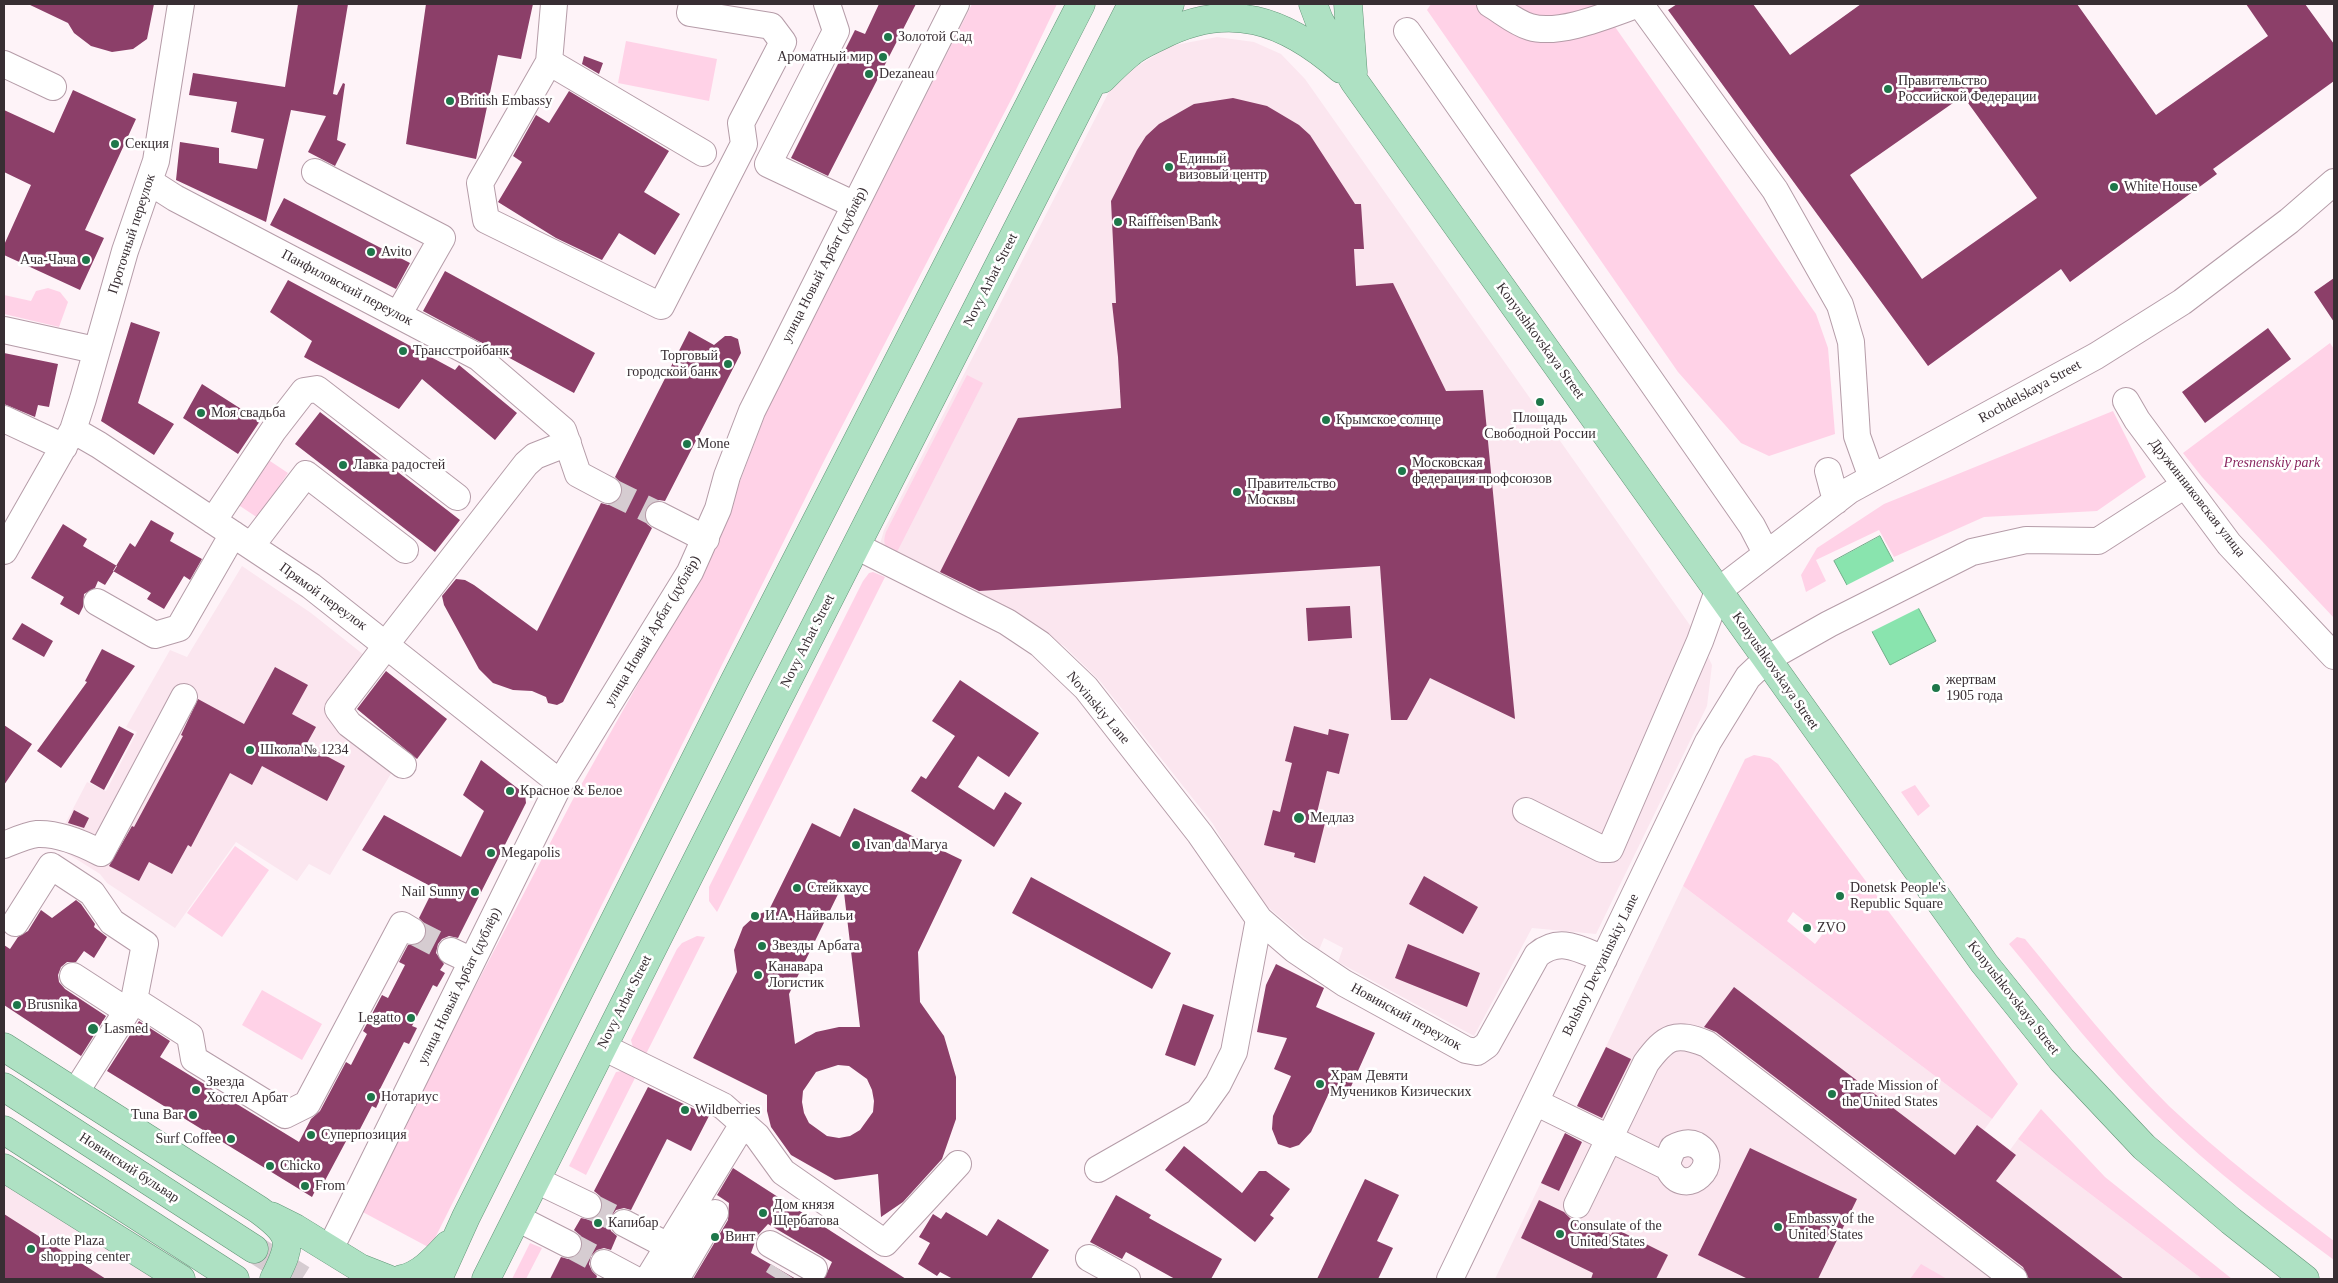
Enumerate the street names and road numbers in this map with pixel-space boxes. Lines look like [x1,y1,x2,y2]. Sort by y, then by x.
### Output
street label: Проточный переулок [105,172,159,296]
street label: улица Новый Арбат (дублёр) [778,185,872,345]
street label: Novy Arbat Street [960,230,1022,330]
street label: Панфиловский переулок [279,246,415,330]
street label: Konyushkovskaya Street [1492,280,1588,402]
street label: Rochdelskaya Street [1976,357,2084,427]
street label: Дружинниковская улица [2145,435,2249,561]
street label: улица Новый Арбат (дублёр) [601,553,705,709]
street label: Прямой переулок [276,560,370,634]
street label: Novy Arbat Street [777,591,839,691]
street label: Konyushkovskaya Street [1728,609,1822,733]
street label: Novinskiy Lane [1063,668,1133,748]
street label: Bolshoy Devyatinskiy Lane [1559,891,1643,1039]
street label: улица Новый Арбат (дублёр) [415,905,505,1067]
street label: Konyushkovskaya Street [1963,938,2063,1058]
street label: Novy Arbat Street [594,952,656,1052]
street label: Новинский переулок [1348,980,1464,1054]
street label: Новинский бульвар [76,1129,182,1207]

